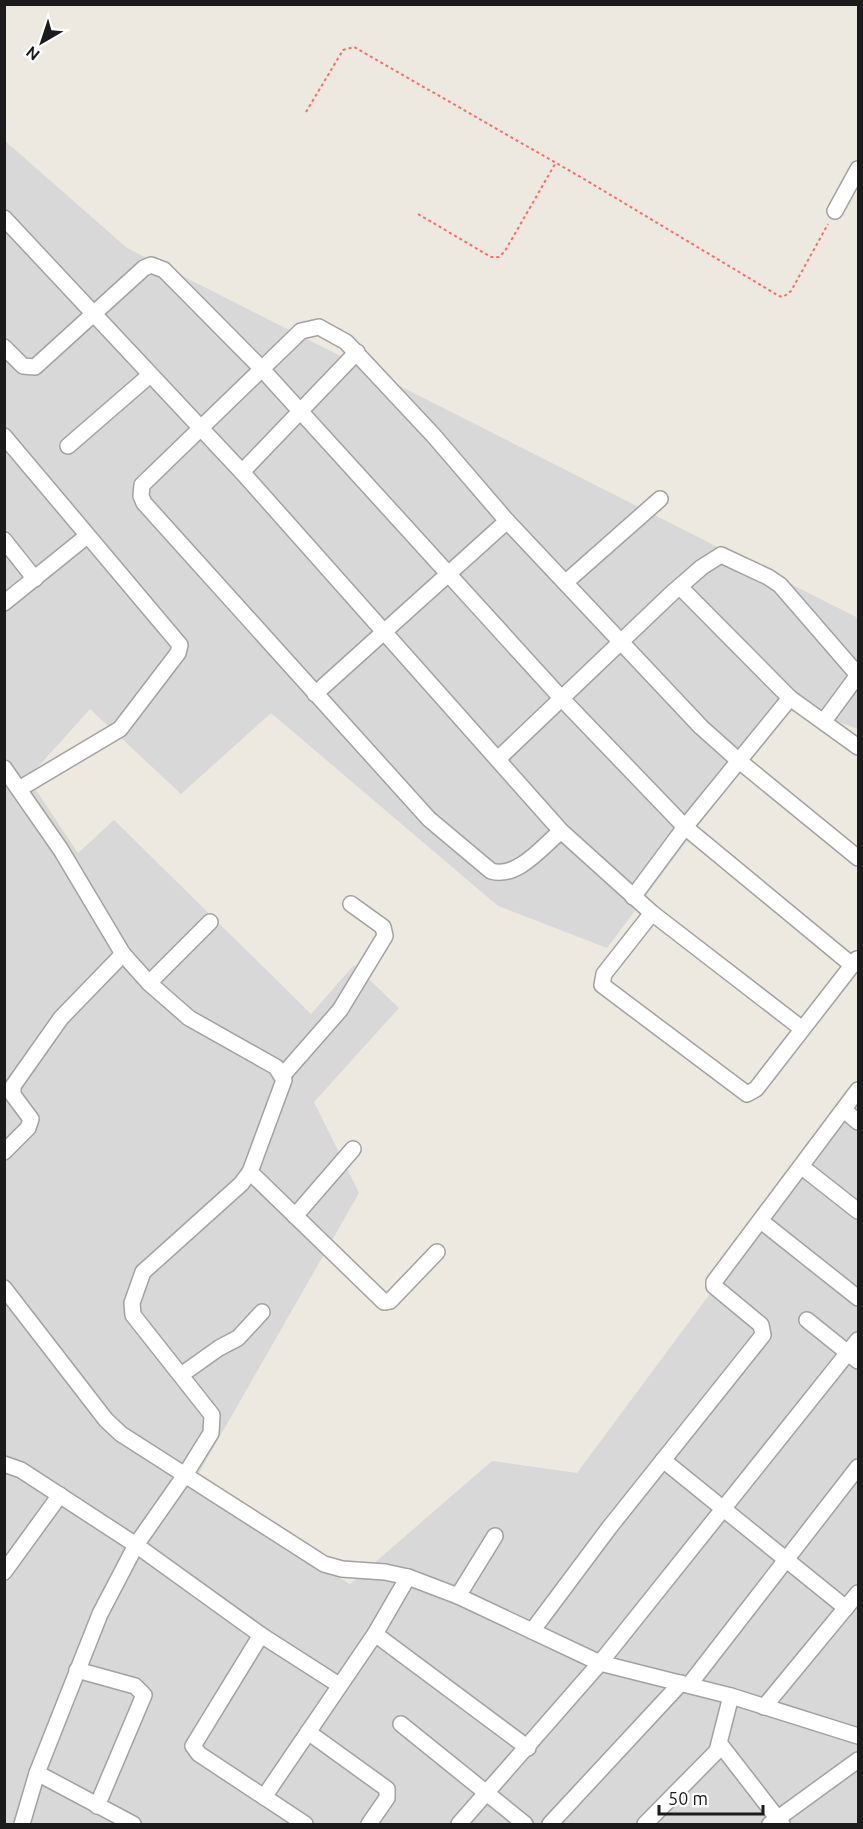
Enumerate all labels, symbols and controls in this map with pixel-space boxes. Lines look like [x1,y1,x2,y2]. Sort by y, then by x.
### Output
north arrow [12,12,72,72]
text: N [22,43,43,64]
scale bar [659,1778,762,1816]
text: 50 m [668,1788,708,1808]

